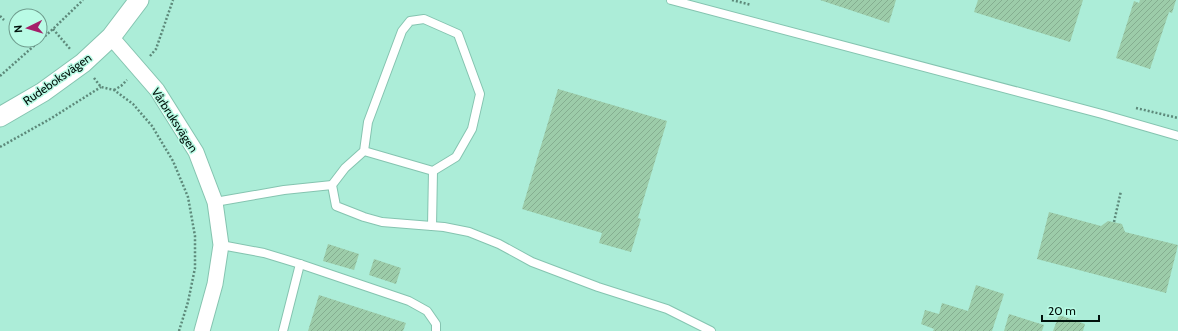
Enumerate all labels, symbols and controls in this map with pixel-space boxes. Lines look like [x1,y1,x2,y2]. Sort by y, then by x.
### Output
north arrow [8,8,48,48]
text: N [11,24,25,33]
street label: Rudeboksvägen [20,50,94,108]
street label: Vårbruksvägen [149,85,202,155]
scale bar [1042,297,1099,323]
text: 20 m [1048,303,1076,318]

